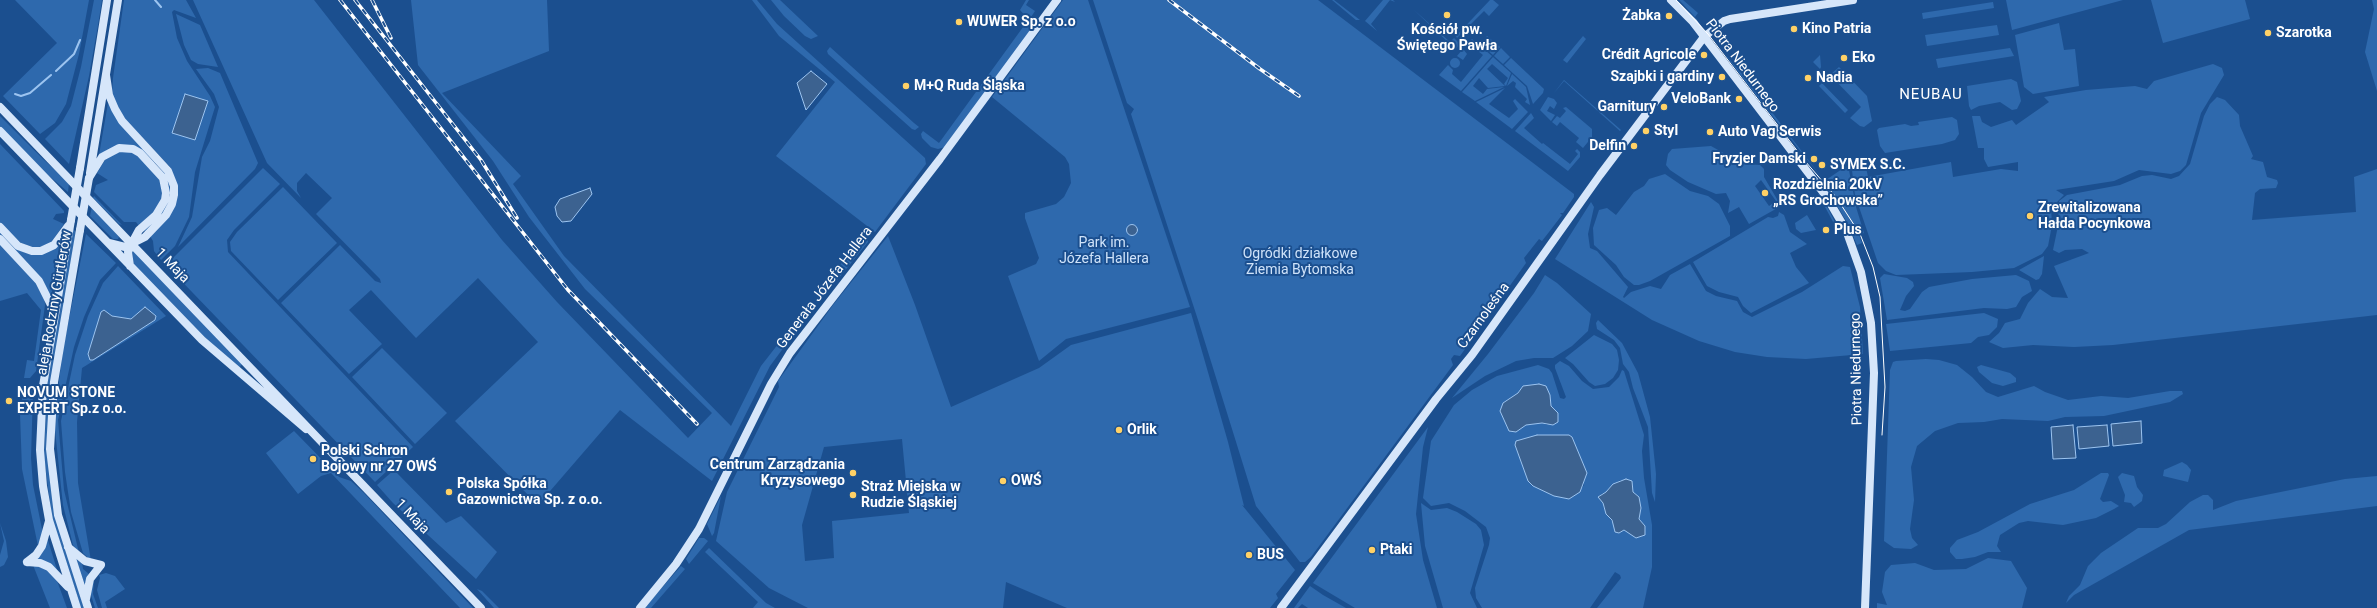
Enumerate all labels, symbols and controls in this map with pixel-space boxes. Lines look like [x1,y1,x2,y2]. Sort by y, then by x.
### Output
place label: Żabka [1622,8,1661,24]
marker: Kościół pw. Świętego Pawła [1442,10,1452,20]
marker: Żabka [1664,11,1674,21]
place label: WUWER Sp. z o.o [967,14,1076,30]
street label: Piotra Niedurnego [1701,16,1783,116]
marker: WUWER Sp. z o.o [954,17,964,27]
place label: Kino Patria [1802,21,1871,37]
place label: Kościół pw. Świętego Pawła [1397,22,1497,54]
marker: Kino Patria [1789,24,1799,34]
place label: Szarotka [2276,25,2332,41]
marker: Szarotka [2263,28,2273,38]
place label: Crédit Agricole [1602,47,1696,63]
marker: Crédit Agricole [1699,50,1709,60]
place label: Eko [1852,50,1875,66]
marker: Eko [1839,53,1849,63]
place label: Szajbki i gardiny [1610,69,1714,85]
place label: Nadia [1816,70,1852,86]
marker: Szajbki i gardiny [1717,72,1727,82]
marker: Nadia [1803,73,1813,83]
place label: M+Q Ruda Śląska [914,78,1025,94]
marker: M+Q Ruda Śląska [901,81,911,91]
district label: NEUBAU [1899,86,1963,104]
place label: VeloBank [1671,91,1731,107]
marker: VeloBank [1734,94,1744,104]
place label: Garnitury [1597,99,1656,115]
marker: Garnitury [1659,102,1669,112]
place label: Styl [1654,123,1678,139]
place label: Auto Vag Serwis [1718,124,1822,140]
marker: Styl [1641,126,1651,136]
marker: Auto Vag Serwis [1705,127,1715,137]
place label: Delfin [1589,138,1626,154]
marker: Delfin [1629,141,1639,151]
place label: Fryzjer Damski [1712,151,1806,167]
marker: Fryzjer Damski [1809,154,1819,164]
place label: SYMEX S.C. [1830,157,1906,173]
marker: SYMEX S.C. [1817,160,1827,170]
place label: Rozdzielnia 20kV „RS Grochowska” [1773,177,1883,210]
marker: Rozdzielnia 20kV „RS Grochowska” [1760,188,1770,198]
place label: Zrewitalizowana Hałda Pocynkowa [2038,200,2151,232]
marker: Zrewitalizowana Hałda Pocynkowa [2025,211,2035,221]
place label: Plus [1834,222,1862,238]
street label: Generała Józefa Hallera [774,224,876,352]
marker: Plus [1821,225,1831,235]
street label: aleja Rodziny Gürtlerów [34,229,76,377]
park label: Park im. Józefa Hallera [1059,235,1149,268]
street label: 1 Maja [151,245,193,287]
park label: Ogródki działkowe Ziemia Bytomska [1243,246,1357,278]
street label: Czarnoleśna [1454,280,1514,352]
street label: Piotra Niedurnego [1848,313,1866,425]
place label: NOVUM STONE EXPERT Sp.z o.o. [17,385,126,418]
marker: NOVUM STONE EXPERT Sp.z o.o. [4,396,14,406]
place label: Orlik [1127,422,1157,438]
marker: Orlik [1114,425,1124,435]
place label: Polski Schron Bojowy nr 27 OWŚ [321,443,437,476]
marker: Polski Schron Bojowy nr 27 OWŚ [308,454,318,464]
place label: Centrum Zarządzania Kryzysowego [710,457,845,490]
marker: Centrum Zarządzania Kryzysowego [848,468,858,478]
place label: OWŚ [1011,473,1042,489]
place label: Polska Spółka Gazownictwa Sp. z o.o. [457,476,603,508]
marker: OWŚ [998,476,1008,486]
place label: Straż Miejska w Rudzie Śląskiej [861,479,960,512]
marker: Polska Spółka Gazownictwa Sp. z o.o. [444,487,454,497]
marker: Straż Miejska w Rudzie Śląskiej [848,490,858,500]
street label: 1 Maja [391,496,433,538]
place label: Ptaki [1380,542,1413,558]
marker: Ptaki [1367,545,1377,555]
place label: BUS [1257,547,1284,563]
marker: BUS [1244,550,1254,560]

